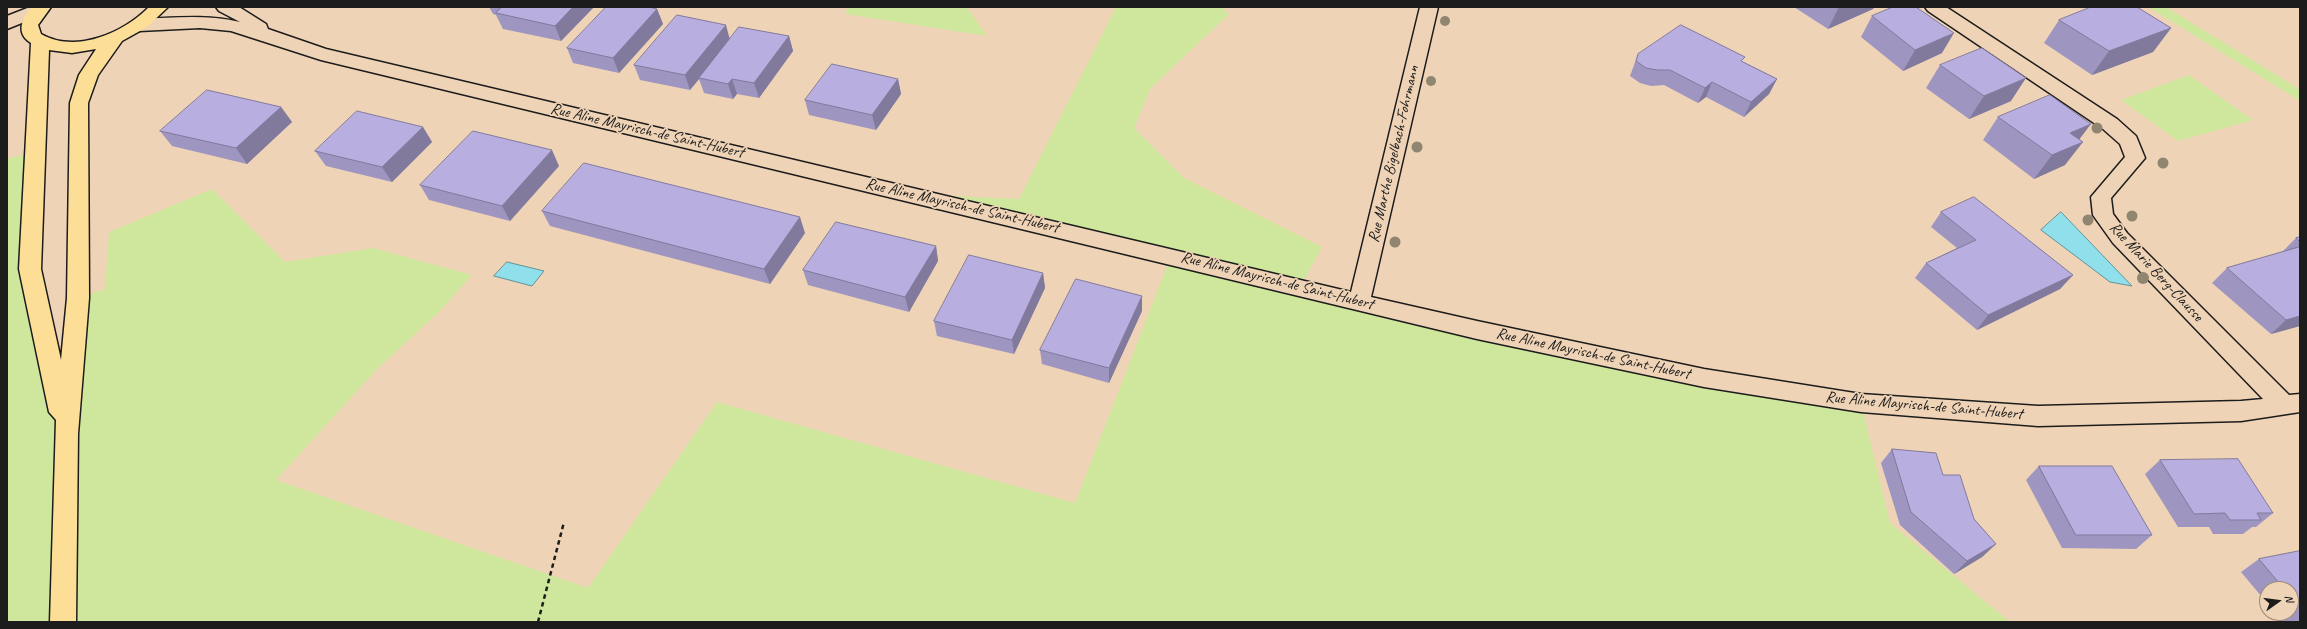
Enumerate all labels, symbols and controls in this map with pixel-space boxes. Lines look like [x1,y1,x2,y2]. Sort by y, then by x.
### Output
street label: Rue Marthe Bigelbach-Fohrmann [1364,64,1424,244]
street label: Rue Aline Mayrisch-de Saint-Hubert [548,99,746,163]
street label: Rue Aline Mayrisch-de Saint-Hubert [863,174,1061,238]
street label: Rue Marie Berg-Clausse [2105,218,2207,326]
street label: Rue Aline Mayrisch-de Saint-Hubert [1179,248,1375,314]
street label: Rue Aline Mayrisch-de Saint-Hubert [1494,324,1692,384]
street label: Rue Aline Mayrisch-de Saint-Hubert [1825,388,2023,424]
north arrow [2259,581,2299,621]
text: N [2282,593,2297,603]

